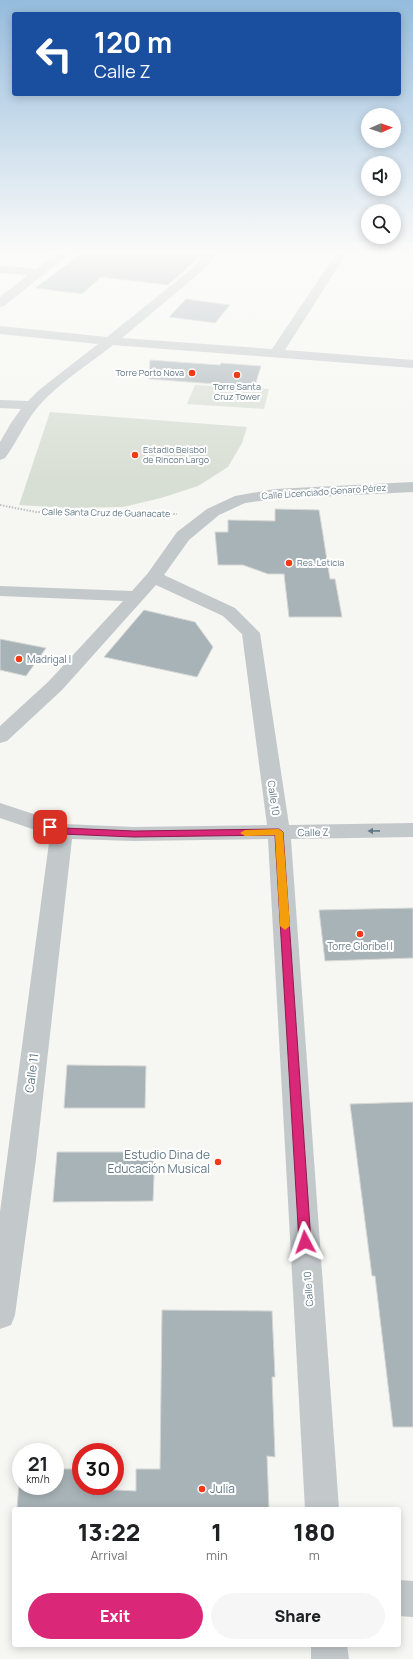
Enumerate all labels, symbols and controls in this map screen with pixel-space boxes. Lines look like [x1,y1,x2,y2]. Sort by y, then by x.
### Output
text: 120 m [94,23,172,61]
icon: left [28,28,80,80]
text: Calle Z [94,59,150,83]
north arrow [361,108,401,148]
map controls [361,108,401,244]
button: sound [361,156,401,196]
button: search [361,204,401,244]
place label: Torre Porto Nova [115,366,184,379]
marker: Torre Porto Nova [187,368,197,378]
marker: Torre Santa Cruz Tower [232,370,242,380]
place label: Torre Santa Cruz Tower [213,380,261,403]
place label: Estadio Beisbol de Rincon Largo [143,443,209,466]
marker: Estadio Beisbol de Rincon Largo [130,450,140,460]
street label: Calle Licenciado Genaro Pérez [261,481,387,502]
street label: Calle Santa Cruz de Guanacate [42,505,170,520]
place label: Res. Leticia [297,556,344,569]
marker: Res. Leticia [284,558,294,568]
place label: Madrigal I [27,652,71,666]
marker: Madrigal I [14,654,24,664]
street label: Calle 10 [265,780,283,816]
pin [33,810,67,844]
icon: arrive [39,816,61,838]
street label: Calle Z [297,825,329,839]
one-way arrow [367,828,380,834]
marker: Torre Gloribel I [355,929,365,939]
place label: Torre Gloribel I [327,939,393,953]
street label: Calle 11 [21,1052,42,1094]
place label: Estudio Dina de Educación Musical [107,1146,210,1177]
marker: Estudio Dina de Educación Musical [213,1157,223,1167]
position arrow [284,1221,326,1263]
street label: Calle 10 [300,1271,316,1307]
speed limit sign: 30 [72,1443,124,1495]
text: 21 [28,1450,48,1477]
text: km/h [26,1472,50,1486]
place label: Julia [210,1480,235,1497]
marker: Julia [197,1484,207,1494]
text: 13:22 [78,1515,140,1548]
text: 1 [211,1515,222,1548]
text: 180 [293,1515,335,1548]
text: Arrival [90,1546,128,1564]
text: min [206,1546,228,1564]
text: m [309,1546,320,1564]
button: Exit [28,1593,203,1639]
button: Share [211,1593,385,1639]

